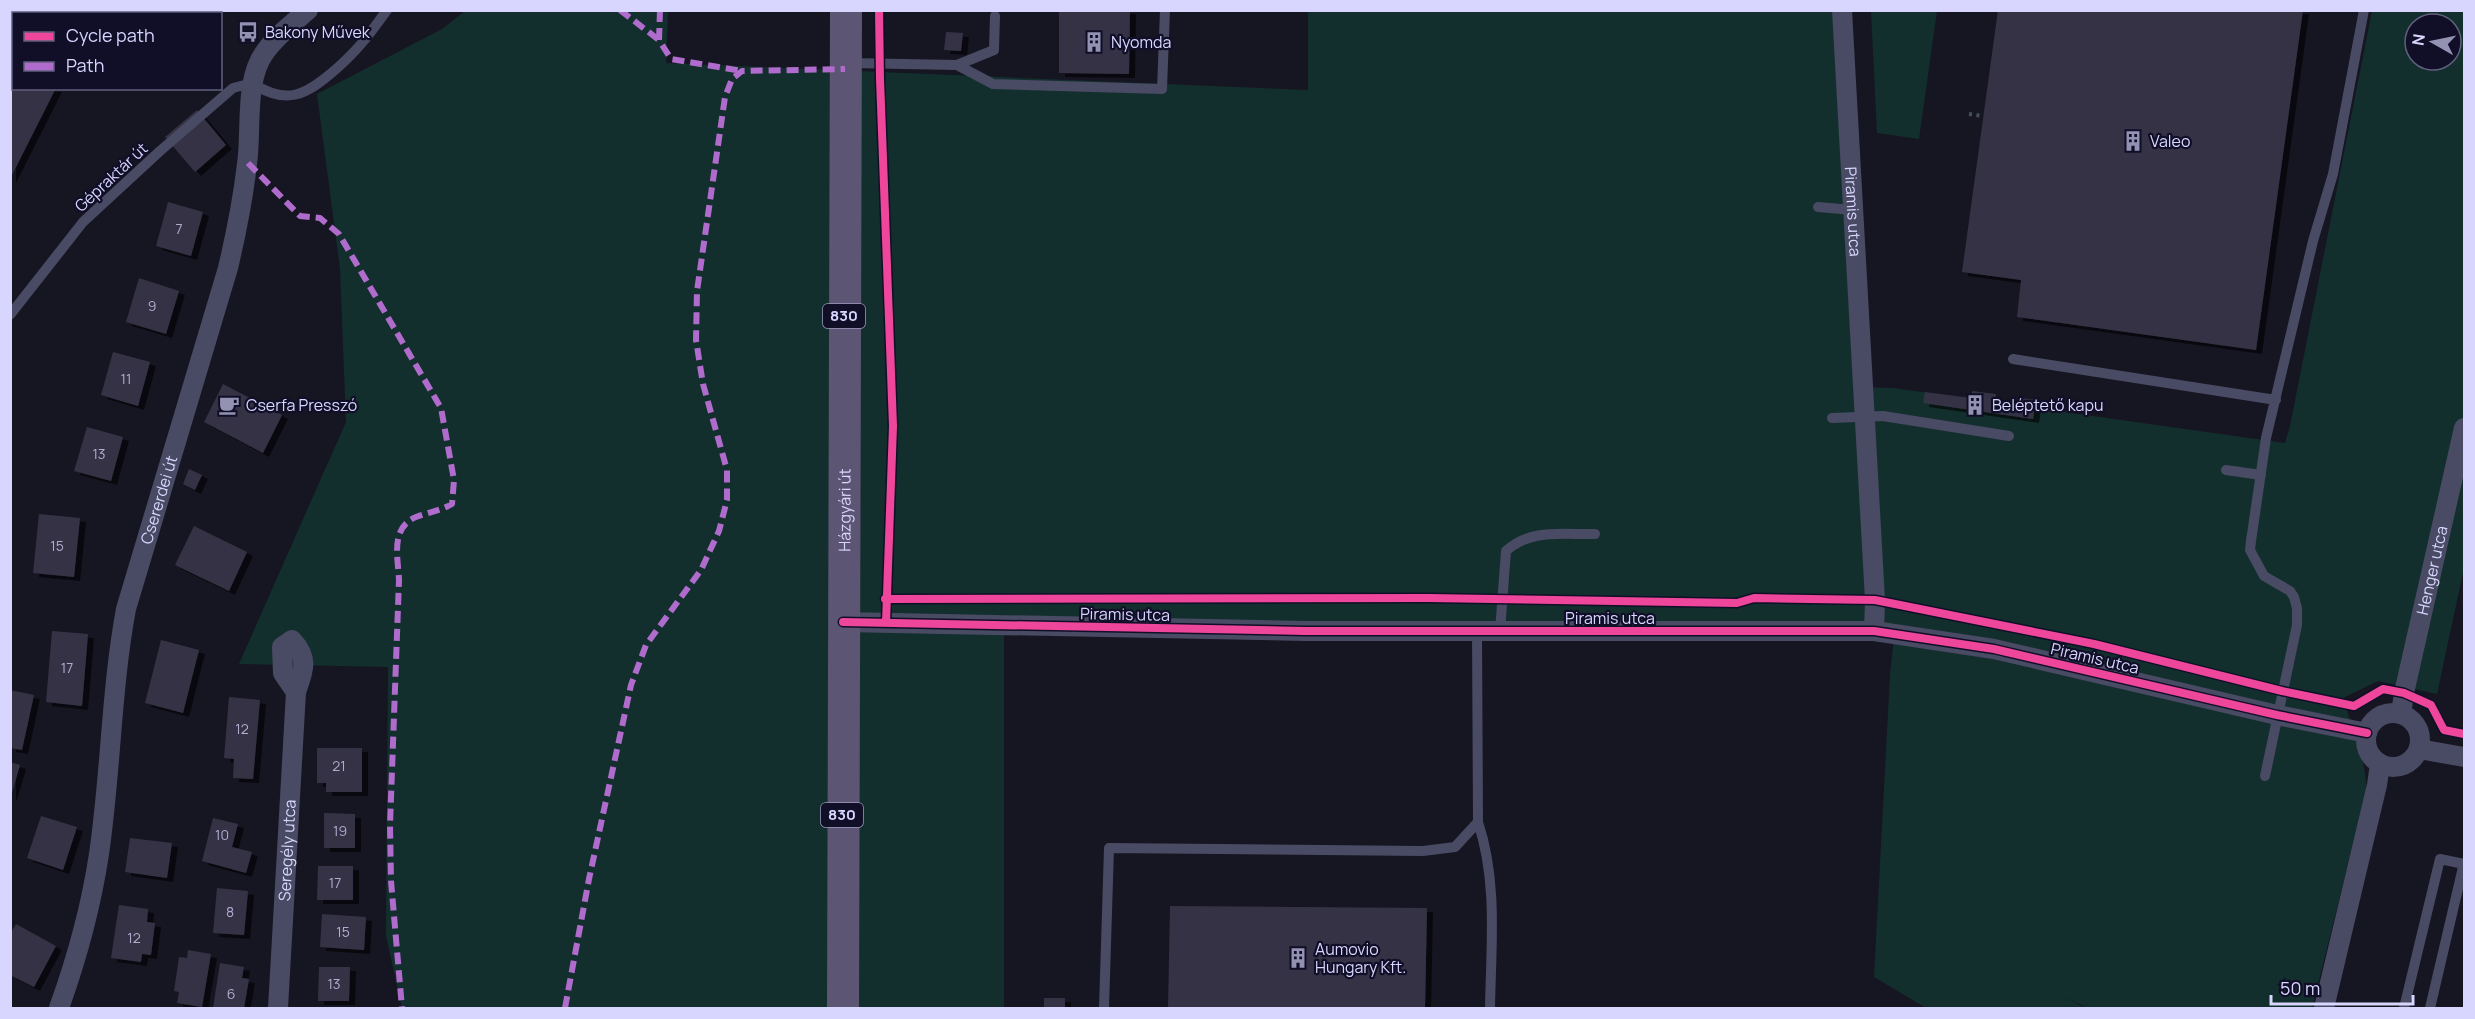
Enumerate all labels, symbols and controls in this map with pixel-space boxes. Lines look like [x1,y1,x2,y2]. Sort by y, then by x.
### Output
legend [12,12,222,90]
north arrow [2403,12,2463,72]
bus stop icon: Bakony Művek [236,20,260,44]
place label: Bakony Művek [265,21,371,43]
text: Cycle path [66,23,155,47]
building icon: Nyomda [1082,30,1106,54]
place label: Nyomda [1111,31,1171,53]
text: N [2406,32,2430,47]
text: Path [66,53,104,77]
building icon: Valeo [2121,129,2145,153]
place label: Valeo [2150,130,2190,152]
street label: Gépraktár út [70,137,152,217]
street label: Piramis utca [1840,166,1867,257]
house number: 7 [175,219,183,238]
house number: 9 [148,296,156,315]
road number: 830 [823,304,865,328]
house number: 11 [121,369,131,388]
cafe icon: Cserfa Presszó [217,393,241,417]
building icon: Beléptető kapu [1963,393,1987,417]
place label: Cserfa Presszó [246,394,357,416]
place label: Beléptető kapu [1992,394,2103,416]
house number: 13 [92,444,106,463]
street label: Csererdei út [135,453,182,547]
street label: Házgyári út [833,468,856,552]
street label: Henger utca [2411,524,2453,617]
house number: 15 [50,536,64,555]
street label: Piramis utca [1080,602,1170,626]
street label: Piramis utca [1565,607,1655,629]
street label: Piramis utca [2049,637,2141,679]
house number: 17 [61,658,73,677]
house number: 12 [235,719,249,738]
house number: 21 [332,756,346,775]
street label: Seregély utca [273,799,301,902]
road number: 830 [821,803,863,827]
house number: 19 [333,821,347,840]
house number: 10 [215,825,229,844]
house number: 17 [329,873,341,892]
house number: 8 [226,902,234,921]
house number: 15 [336,922,350,941]
house number: 12 [127,928,141,947]
place label: Aumovio Hungary Kft. [1315,938,1406,978]
building icon: Aumovio Hungary Kft. [1286,946,1310,970]
scale bar [2271,968,2414,1006]
house number: 13 [327,974,341,993]
text: 50 m [2280,976,2320,1000]
house number: 6 [227,984,235,1003]

